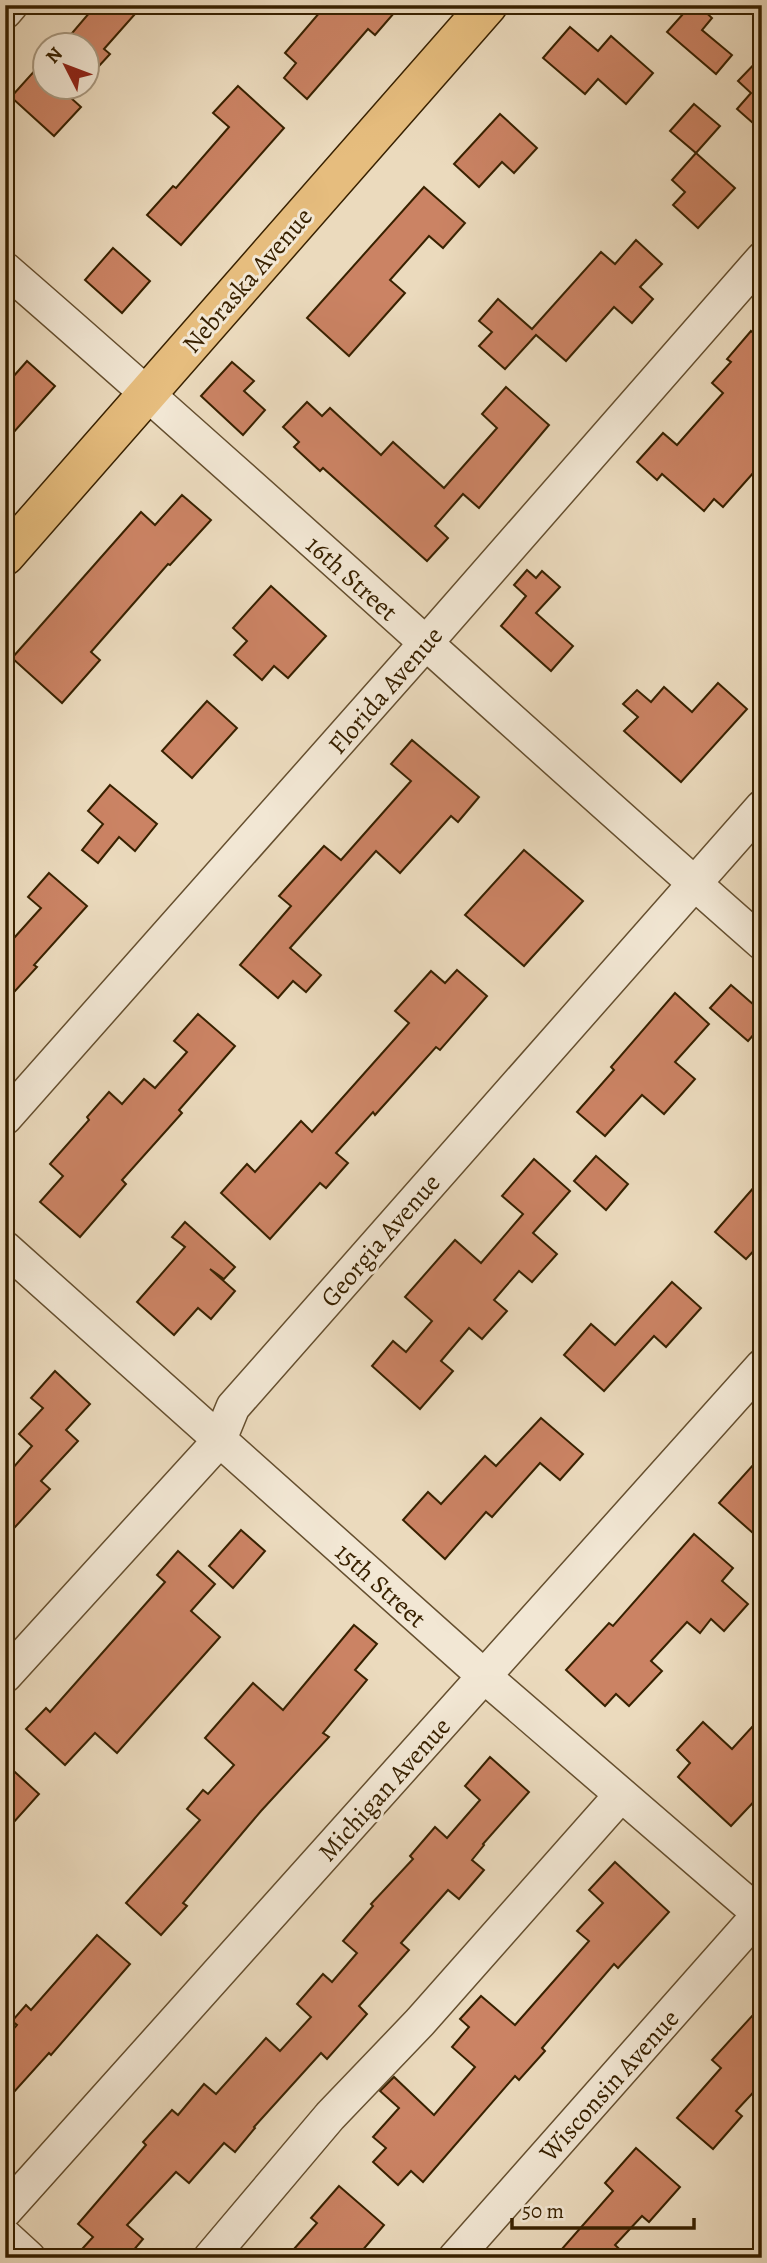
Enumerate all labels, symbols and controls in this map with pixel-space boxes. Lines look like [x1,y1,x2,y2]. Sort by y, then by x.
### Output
north arrow [32,32,102,102]
text: N [40,41,69,69]
street label: Nebraska Avenue [174,200,320,361]
street label: 16th Street [298,528,405,629]
street label: Florida Avenue [320,619,451,762]
street label: Georgia Avenue [313,1166,448,1315]
street label: 15th Street [327,1535,434,1636]
street label: Michigan Avenue [310,1710,459,1869]
street label: Wisconsin Avenue [531,2002,687,2170]
scale bar [512,2186,694,2230]
text: 50 m [522,2197,564,2225]

